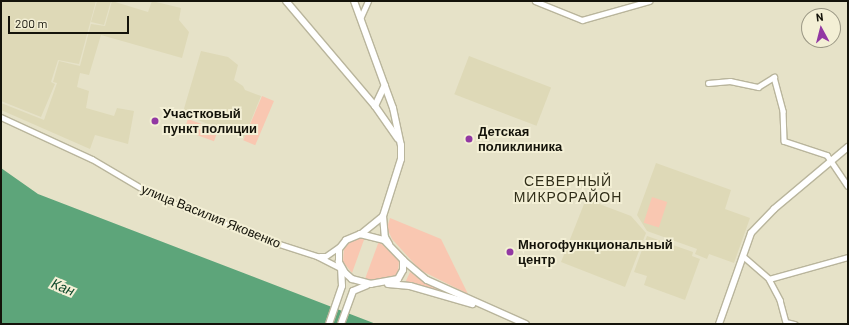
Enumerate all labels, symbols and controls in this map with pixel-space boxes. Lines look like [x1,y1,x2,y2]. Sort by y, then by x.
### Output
scale bar [10,8,131,34]
north arrow [801,8,841,48]
text: N [815,10,824,23]
text: 200 m [15,16,47,30]
place label: Участковый пункт полиции [163,106,257,137]
marker: Участковый пункт полиции [150,116,160,126]
place label: Детская поликлиника [478,124,562,155]
marker: Детская поликлиника [463,133,475,145]
district label: СЕВЕРНЫЙ МИКРОРАЙОН [514,173,622,206]
street label: улица Василия Яковенко [139,181,283,251]
place label: Многофункциональный центр [518,237,673,268]
marker: Многофункциональный центр [505,247,515,257]
water label: Кан [49,275,77,299]

